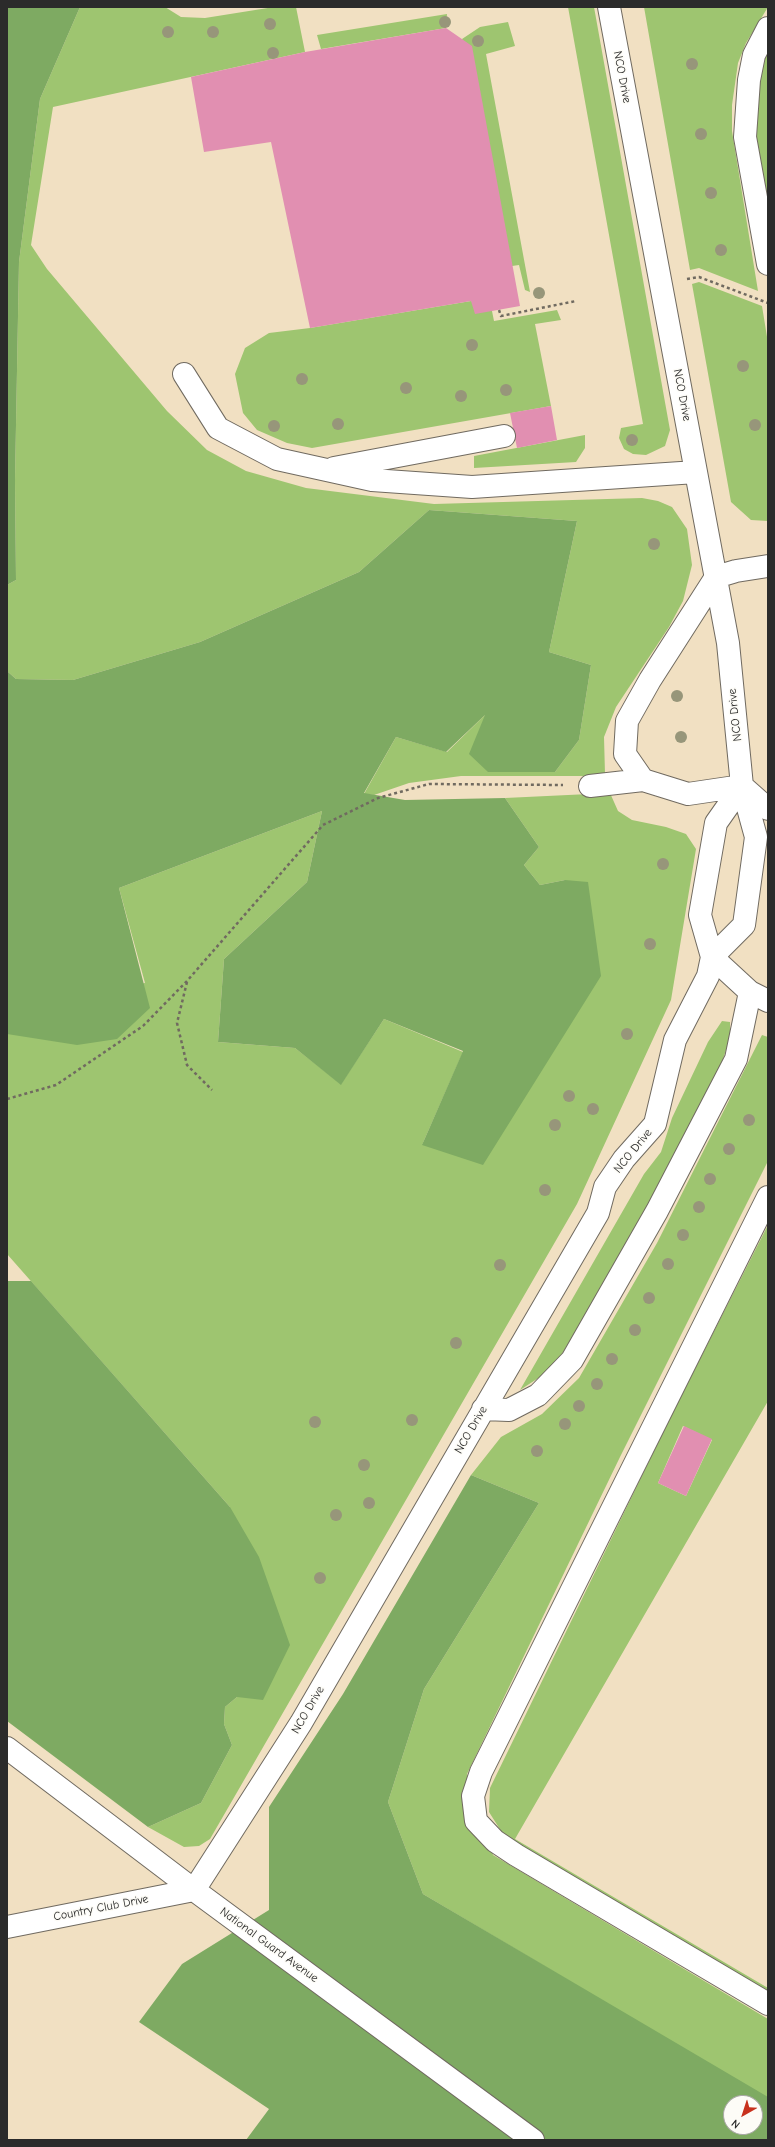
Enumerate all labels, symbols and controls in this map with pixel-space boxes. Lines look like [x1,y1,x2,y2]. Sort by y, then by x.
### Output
street label: NCO Drive [610,50,634,104]
street label: NCO Drive [670,368,694,422]
street label: NCO Drive [725,688,745,742]
street label: NCO Drive [611,1126,655,1176]
street label: NCO Drive [452,1404,490,1456]
street label: NCO Drive [289,1684,327,1736]
street label: Country Club Drive [52,1892,150,1924]
street label: National Guard Avenue [217,1904,321,1986]
north arrow [723,2095,763,2135]
text: N [729,2117,743,2131]

